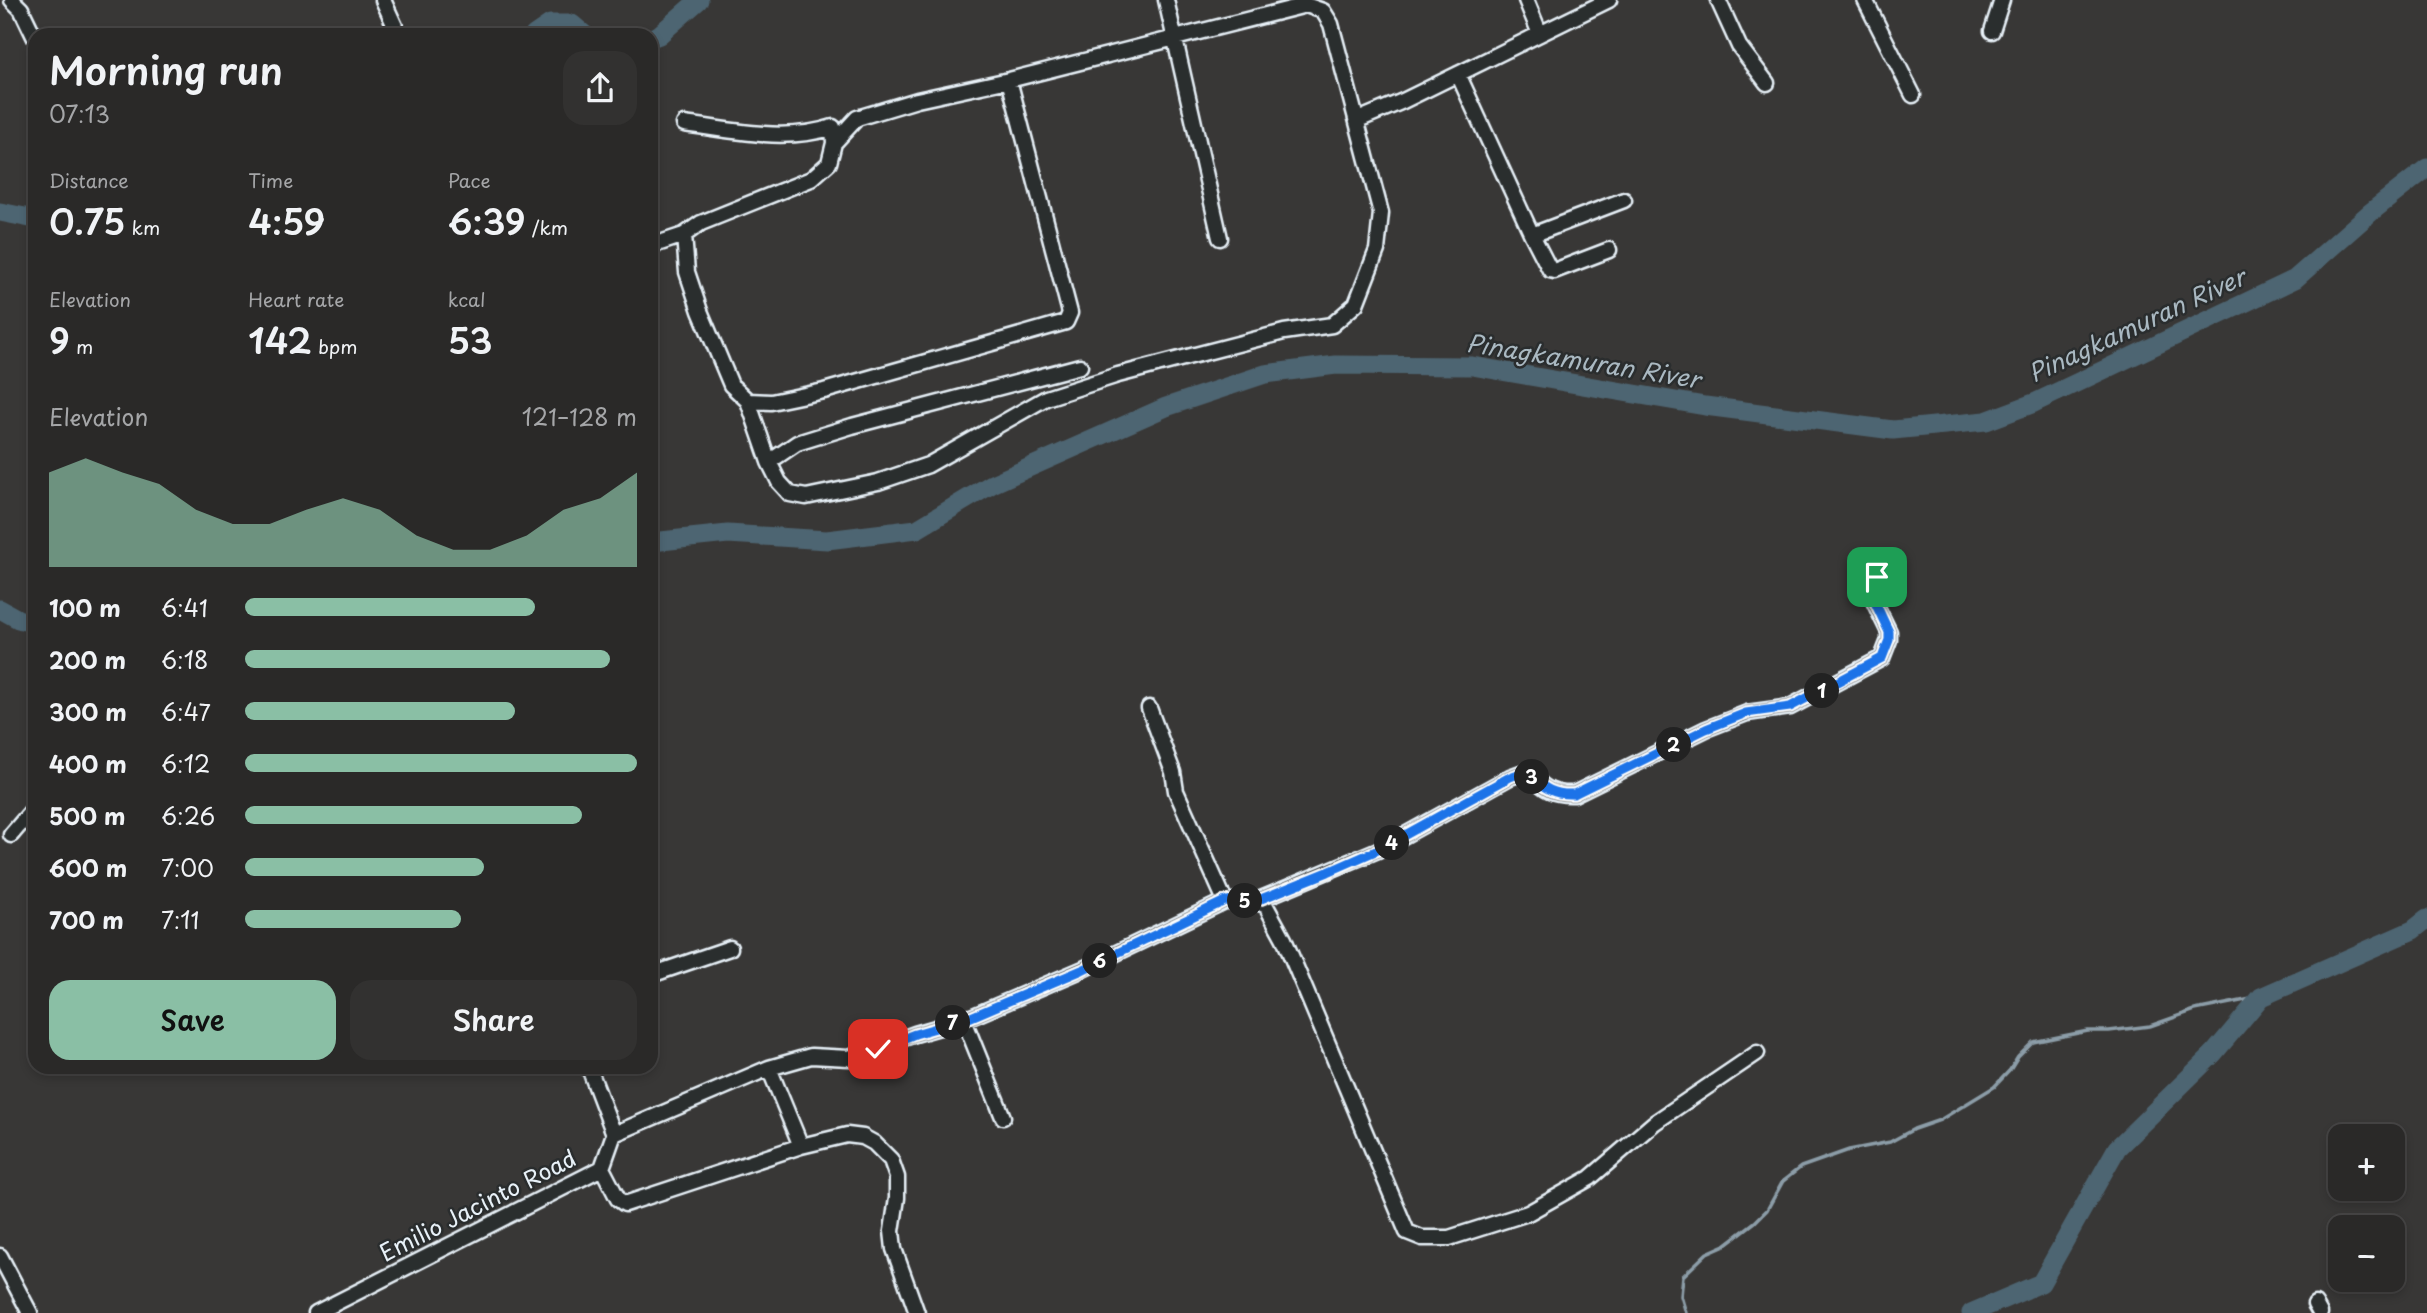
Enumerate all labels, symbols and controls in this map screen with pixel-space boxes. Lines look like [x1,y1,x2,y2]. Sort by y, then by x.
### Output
text: Morning run [49,41,283,98]
button: share [563,51,637,125]
text: 07:13 [49,96,110,131]
text: Distance [49,166,129,194]
text: Time [248,166,293,194]
text: Pace [448,166,491,194]
text: 0.75 [49,194,125,247]
text: 4:59 [248,194,325,247]
text: 6:39 [448,194,526,247]
text: km [125,213,160,241]
text: /km [526,213,568,241]
water label: Pinagkamuran River [2021,257,2254,390]
text: Elevation [49,285,131,313]
text: Heart rate [248,285,344,313]
text: kcal [448,285,486,313]
text: 9 [49,313,70,366]
text: 142 [248,313,312,366]
text: 53 [448,313,492,366]
water label: Pinagkamuran River [1464,324,1706,397]
text: m [70,332,93,360]
text: bpm [312,332,358,360]
text: Elevation [49,399,148,434]
text: 121–128 m [522,399,637,434]
pin [1847,547,1907,607]
icon: arrive [1858,558,1896,596]
text: 100 m [49,590,121,625]
text: 6:41 [161,590,208,625]
text: 200 m [49,642,126,677]
text: 6:18 [161,642,208,677]
pin: 1 [1804,674,1840,708]
text: 1 [1817,676,1826,704]
text: 300 m [49,694,127,729]
text: 6:47 [161,694,211,729]
pin: 2 [1656,728,1692,762]
text: 2 [1667,730,1680,758]
text: 400 m [49,746,127,781]
text: 6:12 [161,746,210,781]
pin: 3 [1514,760,1550,794]
text: 3 [1525,762,1538,790]
text: 500 m [49,798,126,833]
text: 6:26 [161,798,215,833]
pin: 4 [1374,826,1410,860]
text: 4 [1385,828,1398,856]
text: 600 m [49,850,127,885]
text: 7:00 [161,850,214,885]
pin: 5 [1228,884,1262,918]
text: 5 [1238,886,1251,914]
text: 700 m [49,902,124,937]
text: 7:11 [161,902,200,937]
pin: 6 [1082,944,1118,978]
text: 6 [1093,946,1106,974]
button: Save [49,980,336,1060]
button: Share [350,980,637,1060]
pin: 7 [936,1006,970,1040]
text: 7 [947,1008,958,1036]
pin [848,1019,908,1079]
icon: check [859,1030,897,1068]
map controls [2328,1124,2405,1292]
button: + [2328,1124,2405,1201]
street label: Emilio Jacinto Road [373,1140,582,1269]
button: − [2328,1215,2405,1292]

